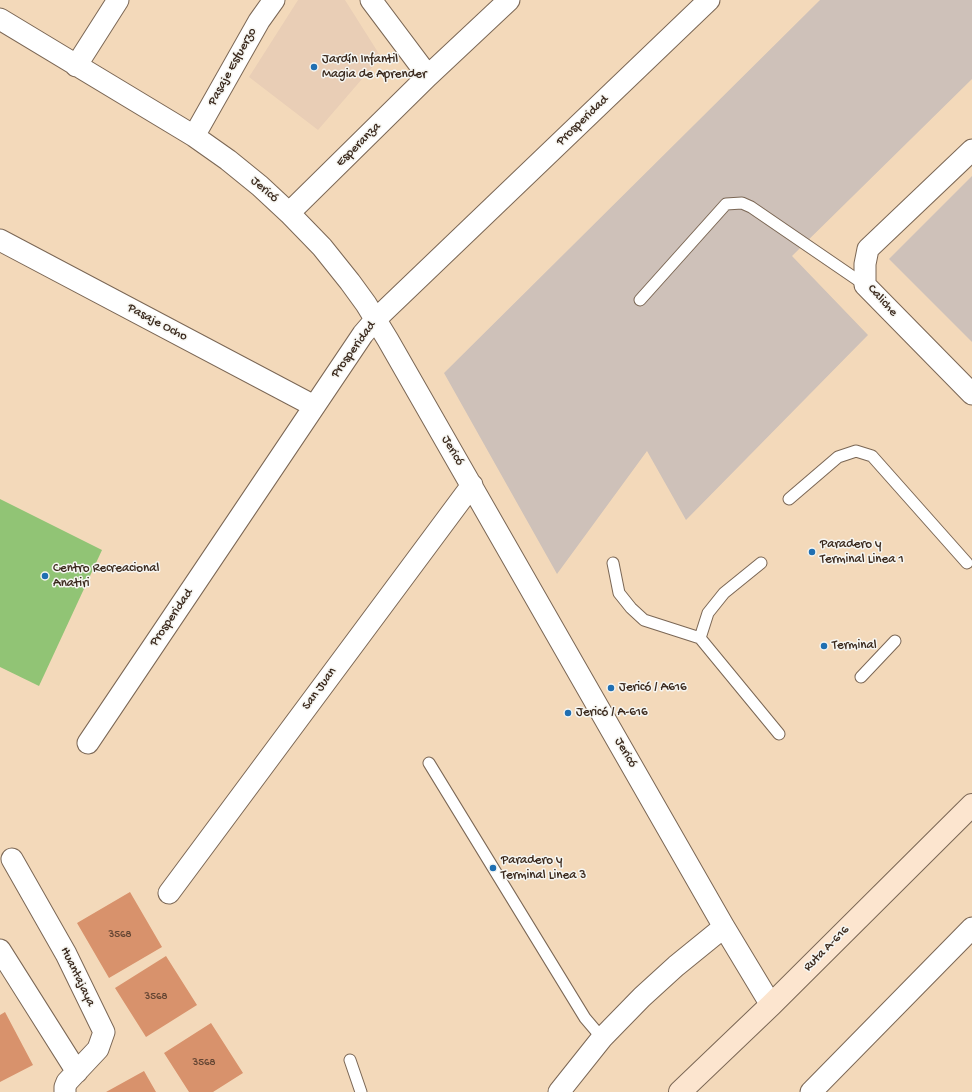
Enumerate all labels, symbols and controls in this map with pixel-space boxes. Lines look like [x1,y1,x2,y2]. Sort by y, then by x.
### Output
street label: Pasaje Esfuerzo [205,25,261,109]
place label: Jardín Infantil Magia de Aprender [322,52,427,83]
marker: Jardín Infantil Magia de Aprender [309,62,319,72]
street label: Prosperidad [554,92,612,150]
street label: Esperanza [333,119,385,171]
street label: Jericó [247,174,281,206]
street label: Caliche [863,282,901,320]
street label: Pasaje Ocho [124,301,190,345]
street label: Prosperidad [328,319,380,381]
street label: Jericó [437,433,467,469]
place label: Paradero y Terminal Linea 1 [820,537,904,568]
marker: Paradero y Terminal Linea 1 [807,547,817,557]
place label: Centro Recreacional Anatiri [53,561,159,592]
marker: Centro Recreacional Anatiri [40,571,50,581]
street label: Prosperidad [147,586,197,650]
place label: Terminal [832,638,877,654]
marker: Terminal [819,641,829,651]
street label: San Juan [299,665,341,713]
place label: Jericó / A616 [619,680,687,696]
marker: Jericó / A616 [606,683,616,693]
place label: Jericó / A-616 [576,705,648,721]
marker: Jericó / A-616 [563,708,573,718]
street label: Jericó [610,735,640,771]
place label: Paradero y Terminal Linea 3 [501,853,586,884]
marker: Paradero y Terminal Linea 3 [488,863,498,873]
street label: Ruta A-616 [801,923,853,975]
house number: 3568 [108,928,132,942]
street label: Huantajaya [56,945,98,1009]
house number: 3568 [144,990,168,1004]
house number: 3568 [192,1056,216,1070]

